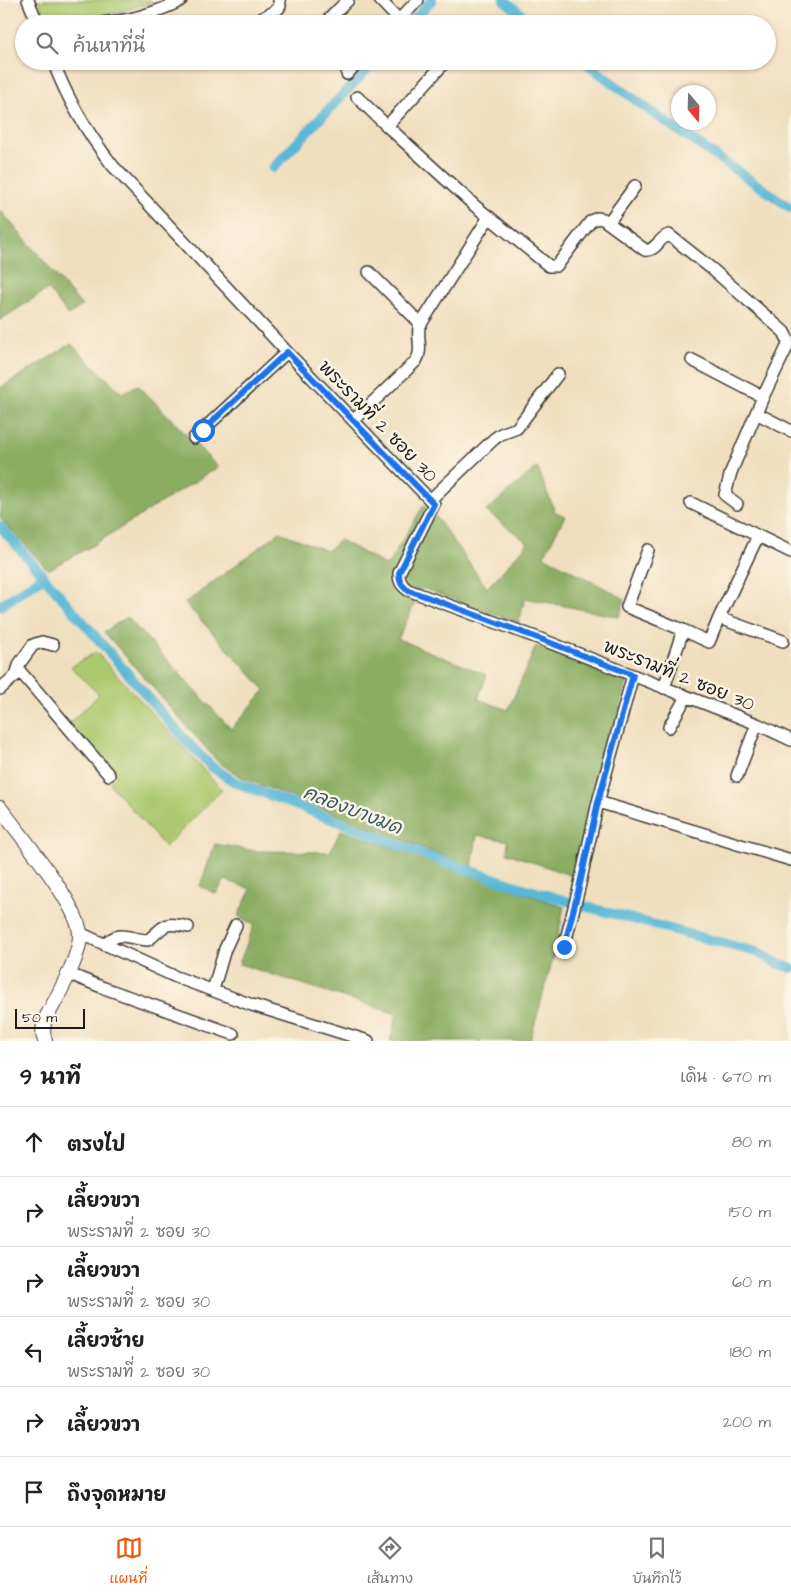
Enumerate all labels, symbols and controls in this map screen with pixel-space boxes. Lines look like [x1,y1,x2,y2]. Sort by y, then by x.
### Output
search box [15,15,776,70]
icon: search [33,29,61,57]
text: ค้นหาที่นี่ [73,33,145,60]
north arrow [671,85,716,130]
street label: พระรามที่ 2 ซอย 30 [313,351,447,488]
route start [192,419,215,442]
street label: พระรามที่ 2 ซอย 30 [599,628,760,717]
water label: คลองบางมด [299,779,406,842]
route end [553,936,576,959]
scale bar [15,1006,85,1029]
text: 50 m [22,1008,57,1028]
text: 9 นาที [20,1063,81,1092]
text: เดิน · 670 m [680,1066,771,1088]
icon: ahead [20,1128,48,1156]
text: 80 m [732,1131,771,1153]
text: ตรงไป [67,1132,125,1159]
text: เลี้ยวขวา [67,1188,140,1215]
icon: right [20,1198,48,1226]
text: 150 m [729,1201,771,1223]
text: พระรามที่ 2 ซอย 30 [67,1221,210,1243]
text: เลี้ยวขวา [67,1258,140,1285]
icon: right [20,1268,48,1296]
text: 60 m [732,1271,771,1293]
text: พระรามที่ 2 ซอย 30 [67,1291,210,1313]
text: เลี้ยวซ้าย [67,1328,144,1355]
icon: left [20,1338,48,1366]
text: 180 m [730,1341,771,1363]
text: พระรามที่ 2 ซอย 30 [67,1361,210,1383]
icon: right [20,1408,48,1436]
text: 200 m [723,1411,771,1433]
text: เลี้ยวขวา [67,1412,140,1439]
icon: arrive [20,1478,48,1506]
text: ถึงจุดหมาย [67,1482,166,1509]
tab: แผนที่ [110,1534,147,1589]
tab: เส้นทาง [367,1534,413,1589]
tab: บันทึกไว้ [632,1534,681,1589]

